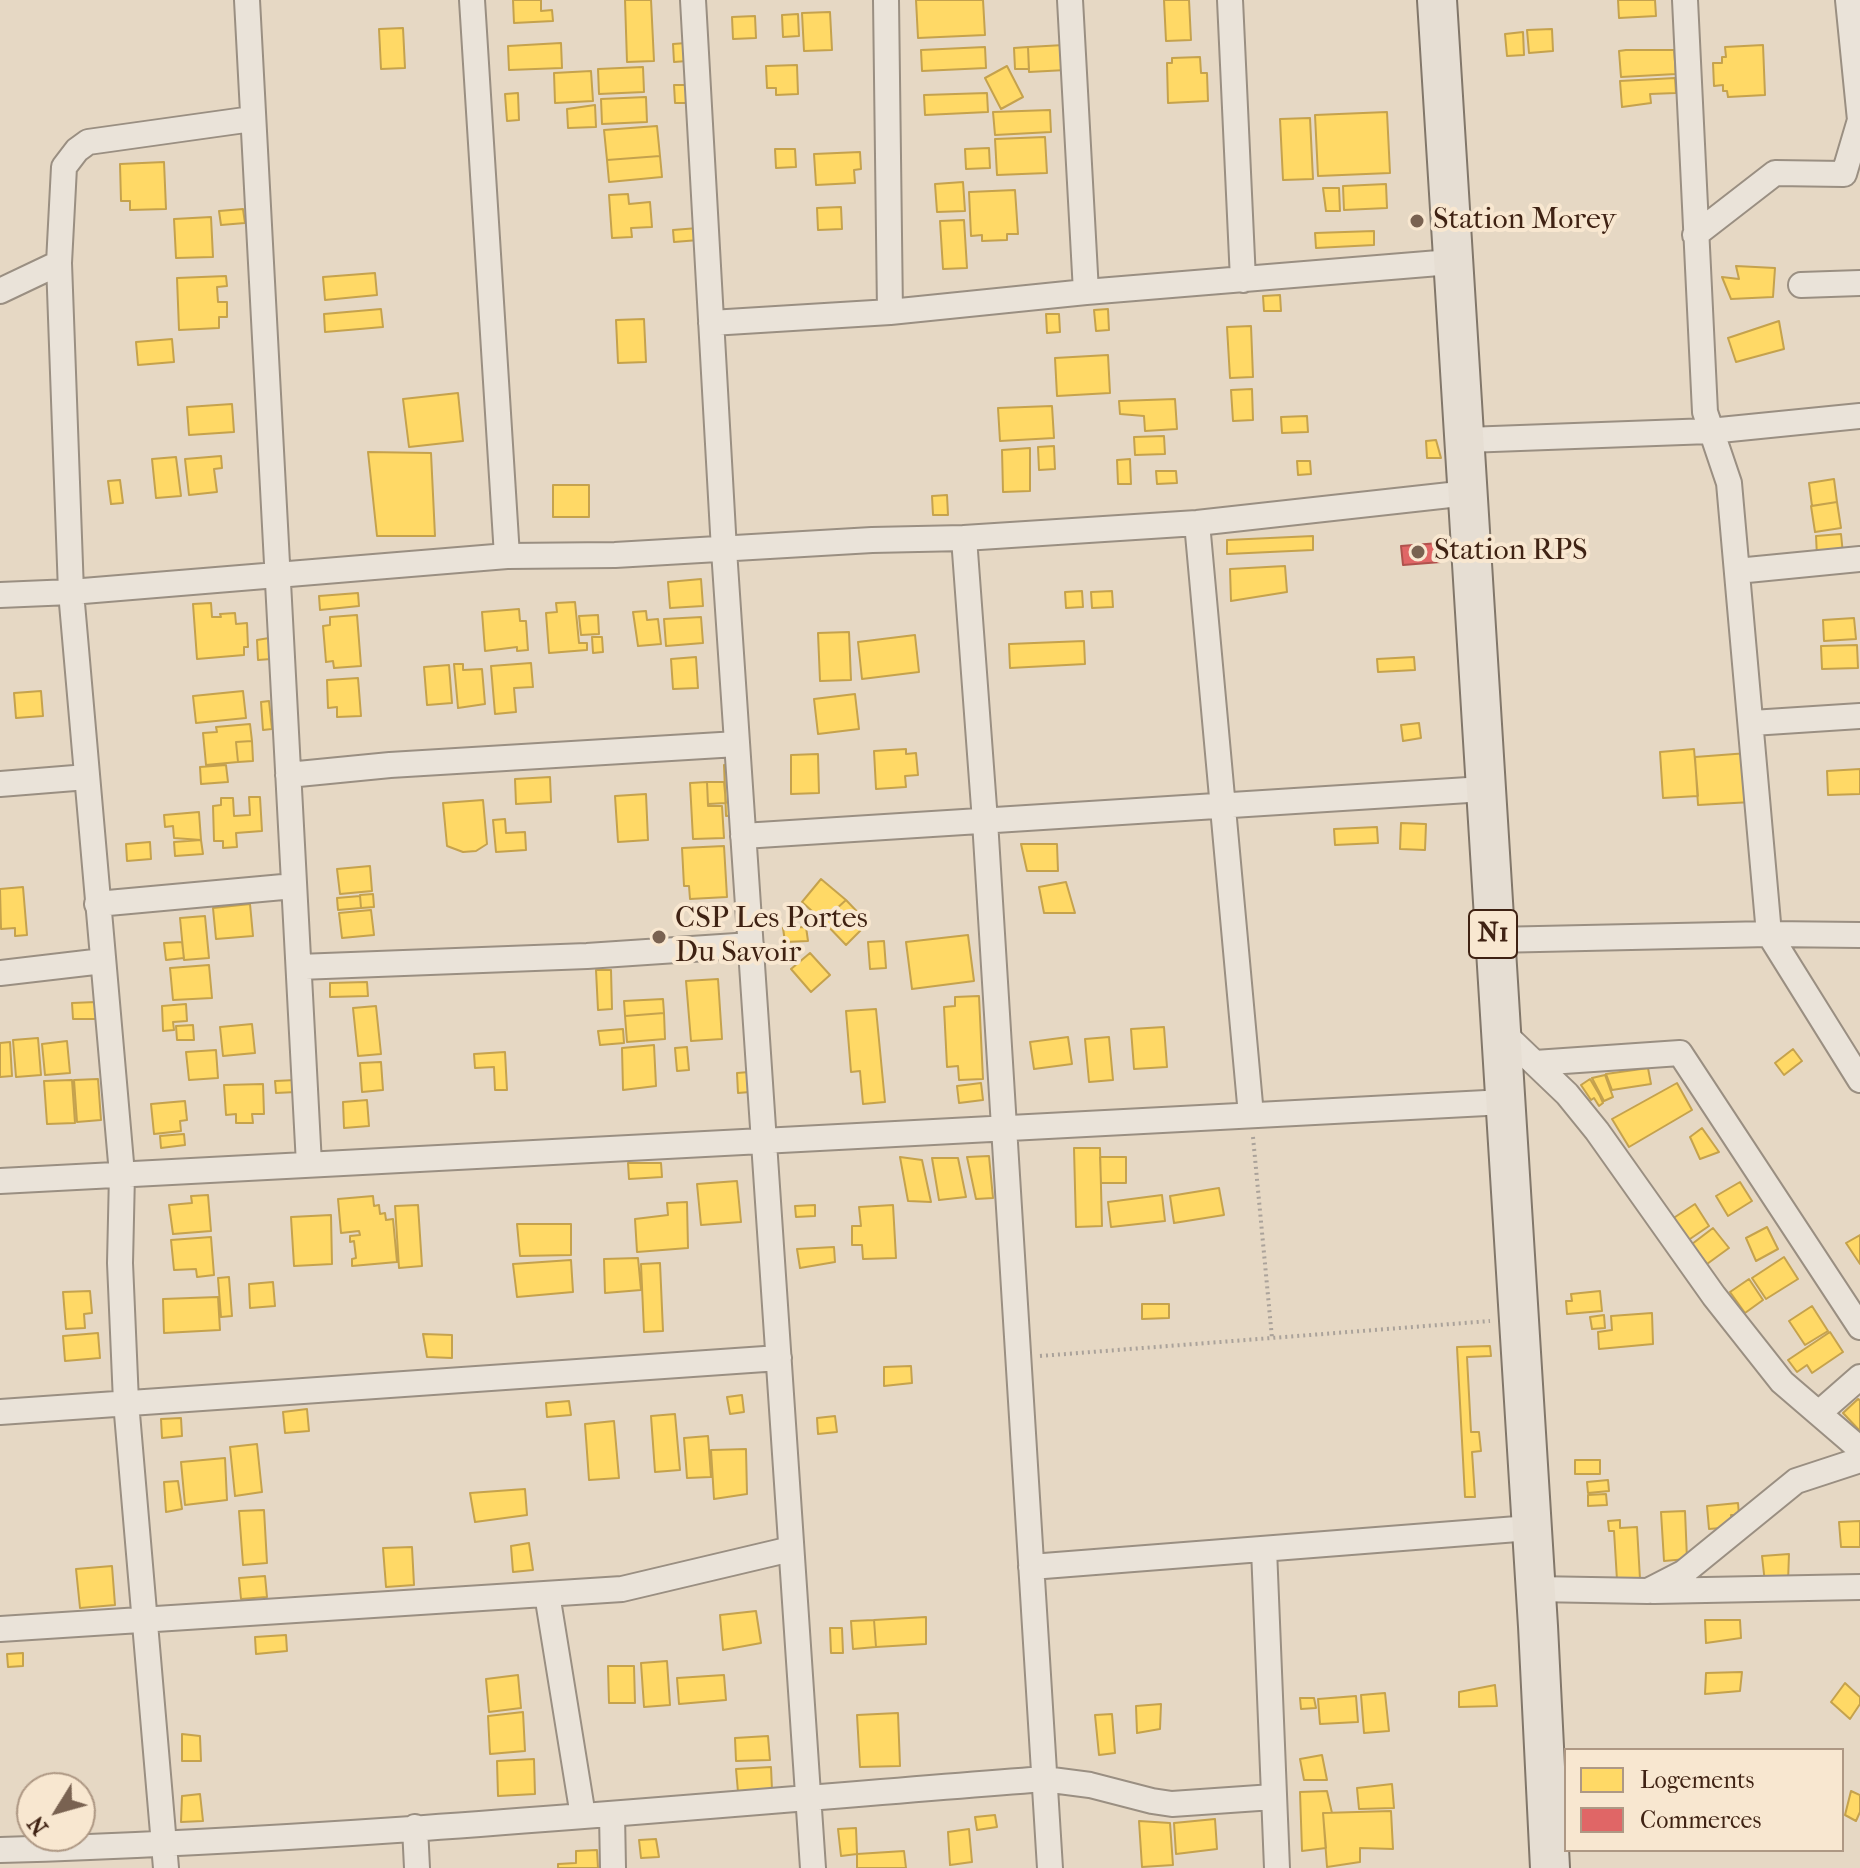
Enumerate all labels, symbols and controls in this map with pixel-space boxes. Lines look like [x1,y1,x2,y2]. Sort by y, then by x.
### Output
place label: Station Morey [1433,203,1616,239]
marker: Station Morey [1408,212,1426,230]
place label: Station RPS [1434,534,1588,570]
marker: Station RPS [1409,543,1427,561]
place label: CSP Les Portes Du Savoir [675,902,868,972]
road number: N1 [1469,910,1517,958]
marker: CSP Les Portes Du Savoir [650,928,668,946]
legend [1564,1748,1844,1852]
text: Logements [1640,1766,1754,1794]
north arrow [16,1772,96,1852]
text: Commerces [1640,1806,1761,1834]
text: N [23,1811,54,1840]

